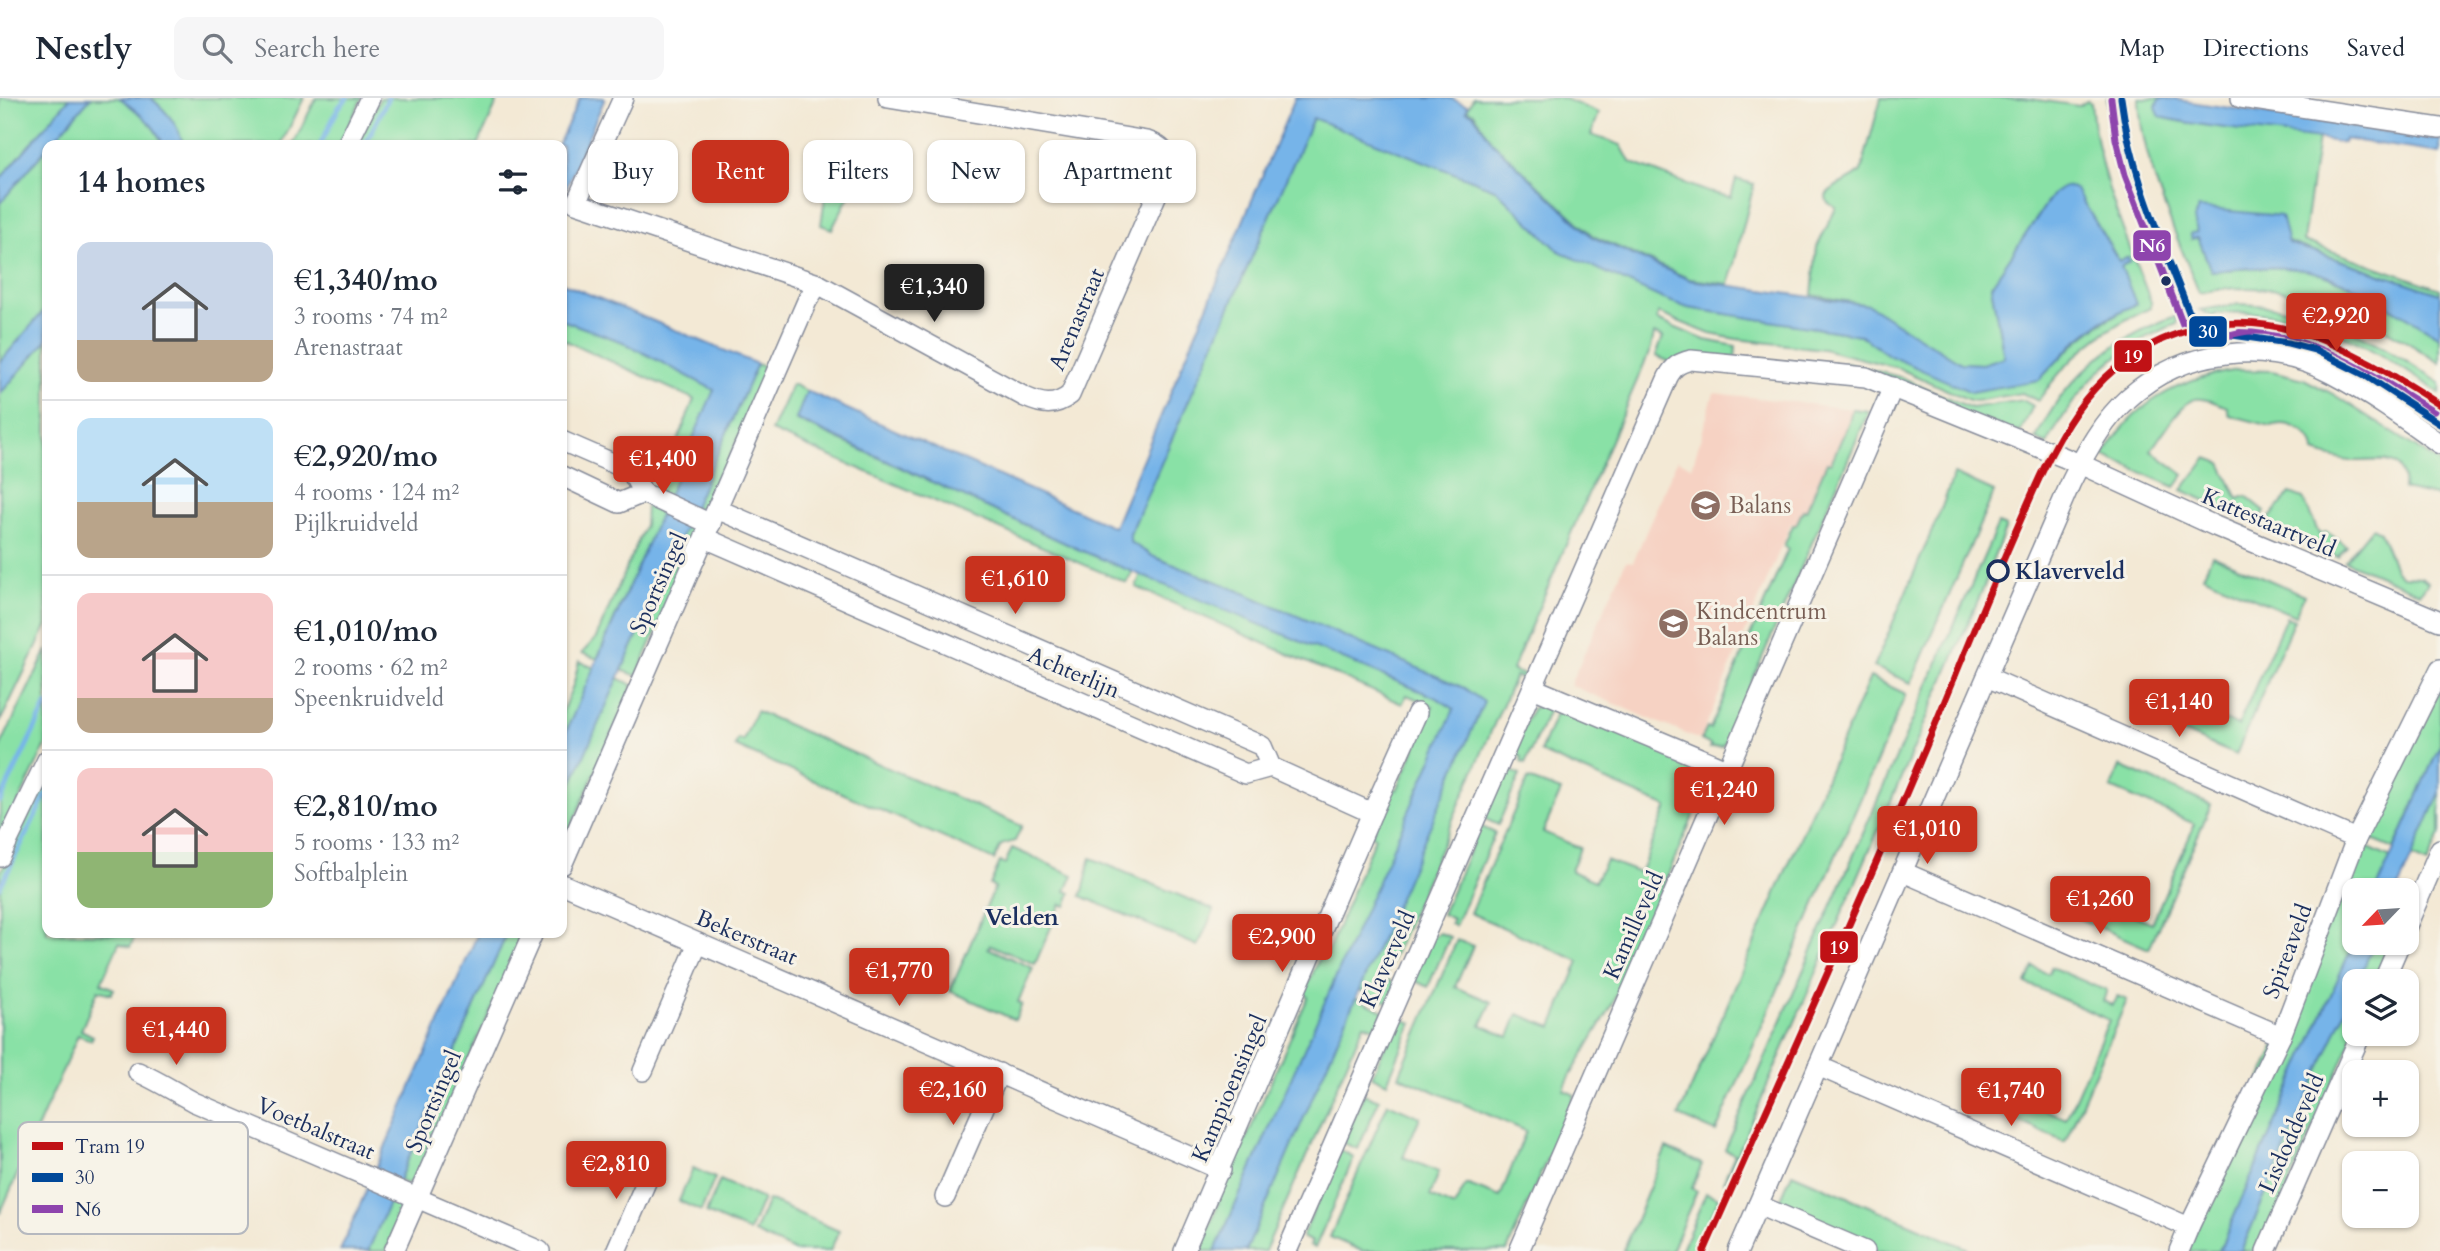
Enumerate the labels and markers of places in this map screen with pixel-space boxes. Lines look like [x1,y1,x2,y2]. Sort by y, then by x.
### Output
pin: €1,340 [877,264,991,324]
unlabelled marker [2159,274,2173,288]
pin: €2,920 [2279,294,2393,353]
pin: €1,400 [606,436,720,496]
school or university icon: Balans [1689,488,1723,522]
place label: Balans [1729,490,1791,521]
pin: €1,610 [958,556,1072,616]
place label: Klaverveld [2015,556,2125,587]
marker: Klaverveld [1987,560,2009,582]
place label: Kindcentrum Balans [1696,596,1827,653]
school or university icon: Kindcentrum Balans [1656,607,1690,641]
pin: €1,140 [2122,680,2236,739]
pin: €1,240 [1667,768,1781,827]
pin: €1,010 [1870,806,1984,866]
pin: €1,260 [2043,876,2157,936]
pin: €2,900 [1225,914,1339,974]
pin: €1,770 [842,948,956,1008]
pin: €1,440 [119,1007,233,1067]
pin: €2,160 [896,1068,1010,1127]
pin: €1,740 [1954,1068,2068,1128]
pin: €2,810 [559,1142,673,1201]

